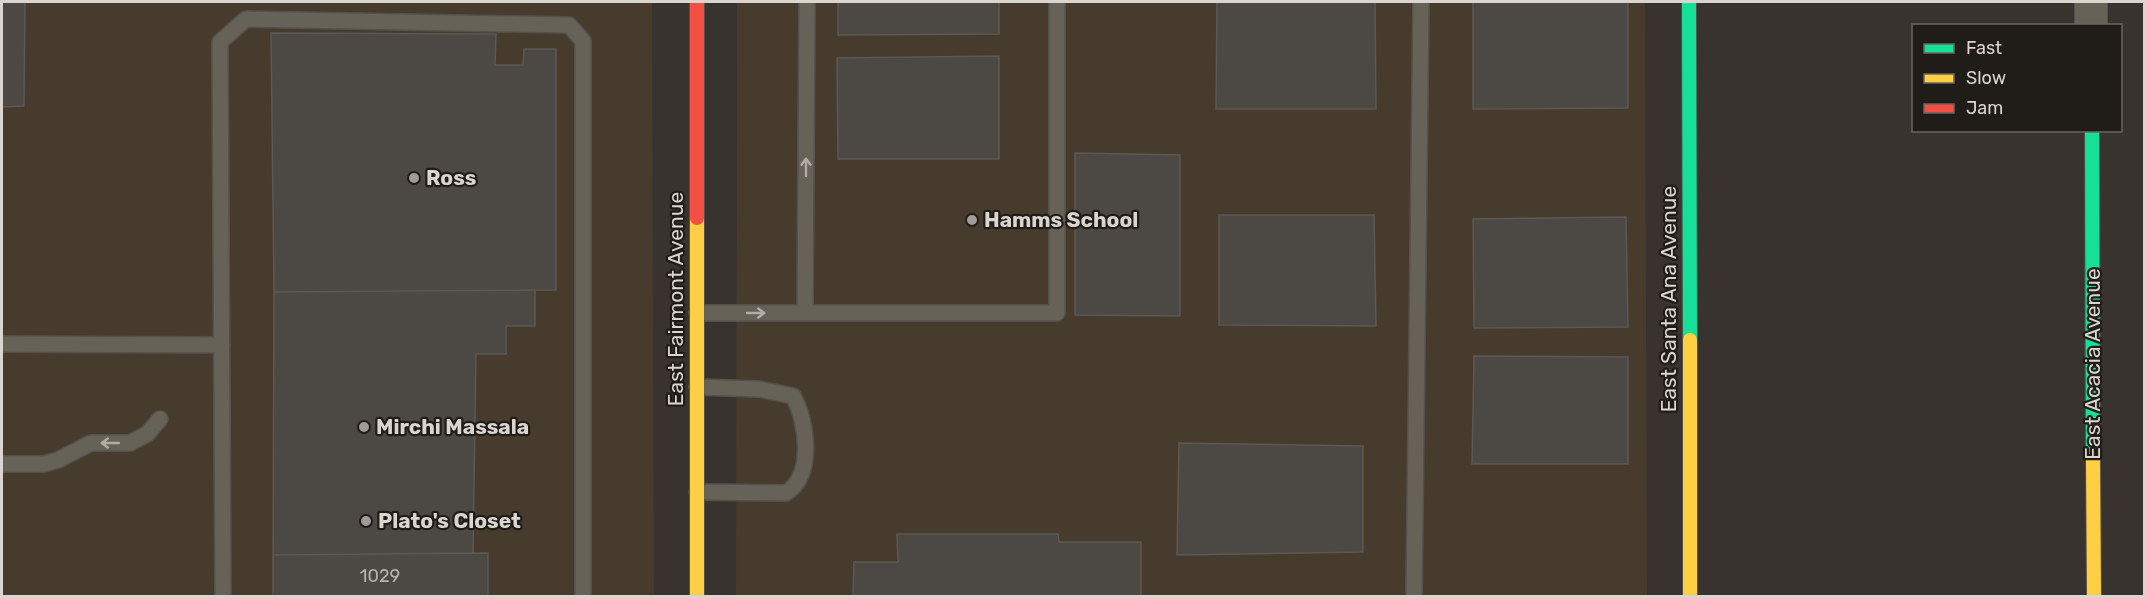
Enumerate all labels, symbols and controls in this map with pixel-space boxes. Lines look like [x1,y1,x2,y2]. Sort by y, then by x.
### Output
legend [1912,24,2122,132]
text: Fast [1966,37,2002,59]
text: Slow [1966,67,2006,89]
text: Jam [1966,97,2003,119]
one-way arrow [800,158,812,178]
place label: Ross [426,165,476,190]
marker: Ross [407,171,421,185]
street label: East Santa Ana Avenue [1656,186,1681,412]
street label: East Fairmont Avenue [663,192,688,406]
place label: Hamms School [984,207,1138,232]
marker: Hamms School [965,213,979,227]
street label: East Acacia Avenue [2080,268,2105,460]
one-way arrow [745,307,765,319]
place label: Mirchi Massala [376,414,529,439]
marker: Mirchi Massala [357,420,371,434]
one-way arrow [101,437,121,449]
place label: Plato's Closet [378,508,521,533]
marker: Plato's Closet [359,514,373,528]
house number: 1029 [360,565,400,587]

